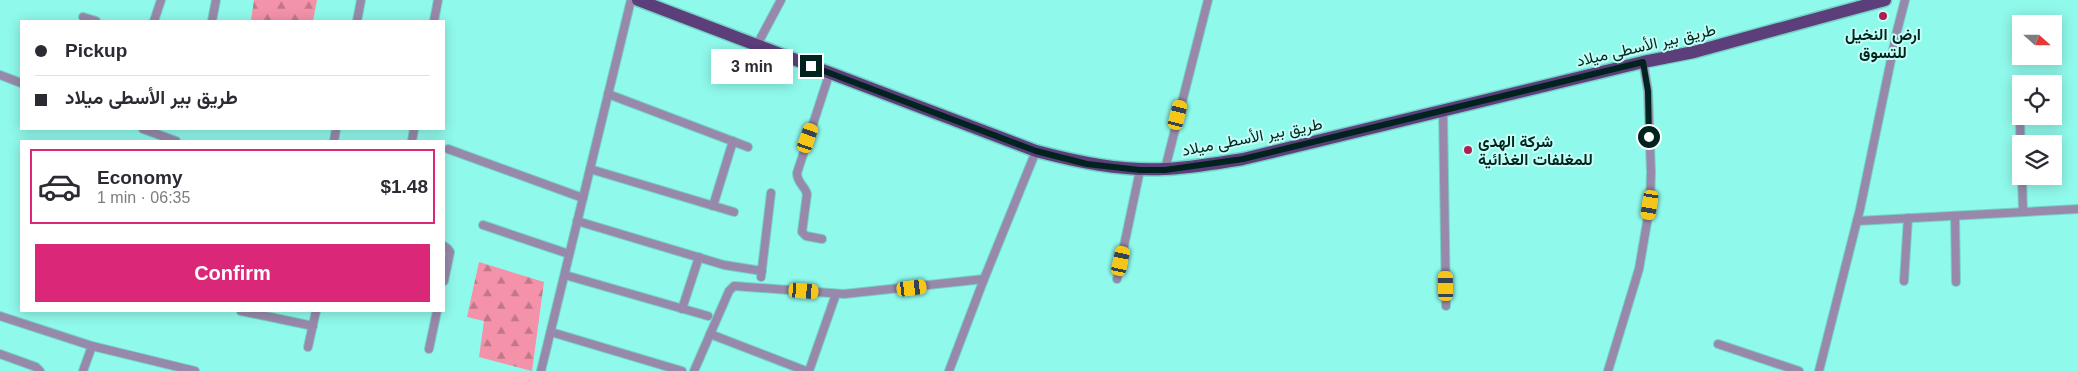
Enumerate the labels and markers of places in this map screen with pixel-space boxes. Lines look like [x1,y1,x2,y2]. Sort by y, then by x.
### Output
marker: ارض النخيل للتسوق [1877,10,1889,22]
place label: ارض النخيل للتسوق [1845,26,1921,63]
place label: شركة الهدي للمغلفات الغذائية [1478,133,1593,169]
marker: شركة الهدي للمغلفات الغذائية [1462,144,1474,156]

